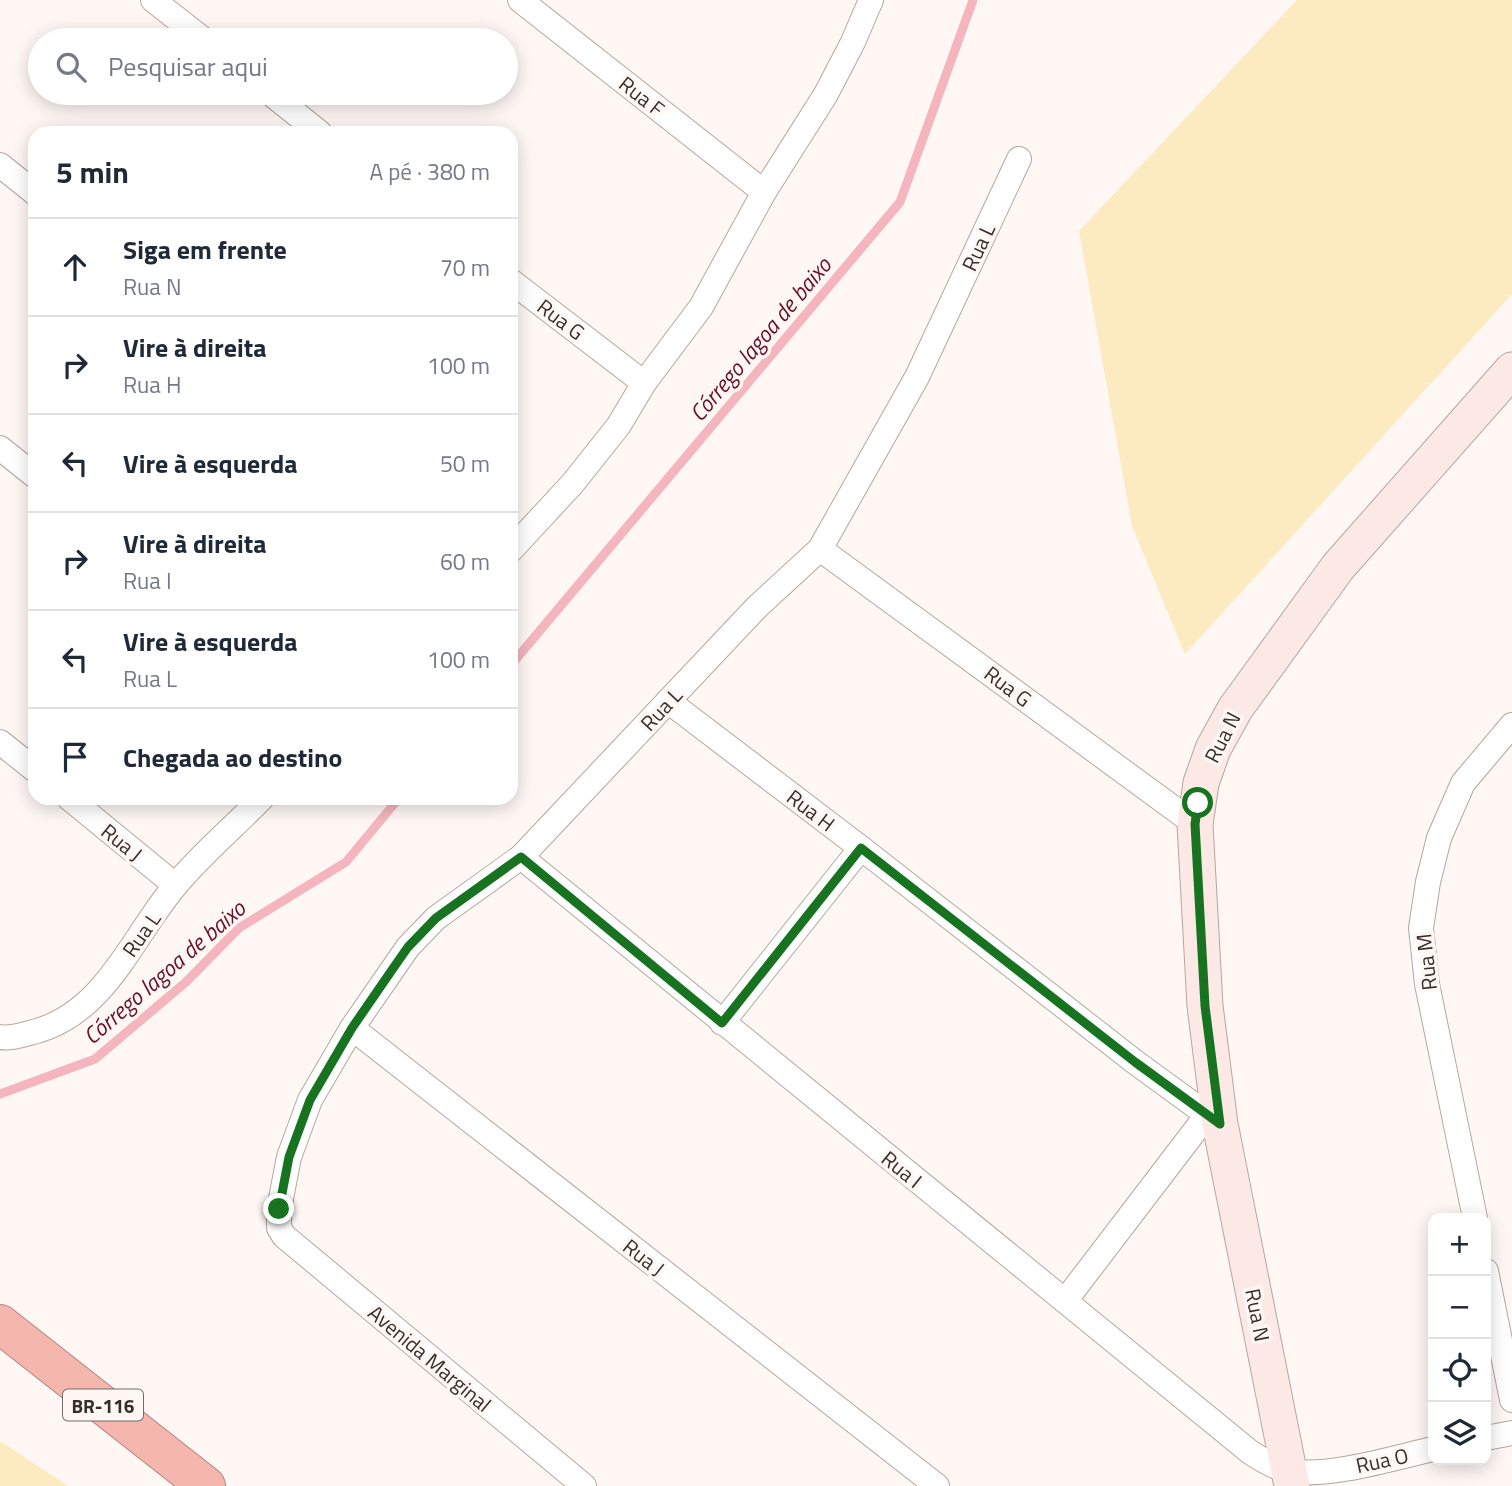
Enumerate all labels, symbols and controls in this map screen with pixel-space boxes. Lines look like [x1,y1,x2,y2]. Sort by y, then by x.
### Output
search box [28,28,518,105]
text: Pesquisar aqui [108,47,268,86]
icon: search [52,48,90,86]
street label: Rua F [612,68,672,124]
text: 5 min [56,149,129,195]
text: A pé · 380 m [369,154,490,189]
street label: Rua L [953,218,1003,276]
text: Siga em frente [123,230,287,269]
icon: ahead [56,248,94,286]
water label: Córrego lagoa de baixo [681,249,840,429]
text: 70 m [440,250,490,285]
text: Rua N [123,269,181,304]
street label: Rua G [531,291,591,347]
text: Vire à direita [123,328,266,367]
icon: right [56,346,94,384]
text: 100 m [427,348,490,383]
text: Rua H [123,367,181,402]
icon: left [56,444,94,482]
text: Vire à esquerda [123,444,298,483]
text: 50 m [440,446,490,481]
text: Vire à direita [123,524,266,563]
icon: right [56,542,94,580]
text: 60 m [440,544,490,579]
text: Rua I [123,563,172,598]
text: Vire à esquerda [123,622,298,661]
icon: left [56,640,94,678]
text: 100 m [427,642,490,677]
street label: Rua G [978,658,1038,714]
text: Rua L [123,661,177,696]
street label: Rua L [633,680,689,738]
street label: Rua N [1196,706,1248,768]
icon: arrive [56,738,94,776]
text: Chegada ao destino [123,738,342,777]
street label: Rua H [780,781,842,839]
route start [1182,787,1213,818]
street label: Rua J [94,815,150,869]
water label: Córrego lagoa de baixo [75,891,253,1053]
street label: Rua L [114,905,168,963]
street label: Rua M [1407,932,1445,992]
street label: Rua I [875,1143,929,1195]
route end [263,1193,294,1224]
map controls [1428,1213,1491,1465]
button: + [1428,1213,1491,1276]
street label: Rua J [616,1230,672,1284]
button: − [1428,1276,1491,1339]
street label: Rua N [1237,1286,1279,1344]
street label: Avenida Marginal [361,1297,499,1419]
button: locate [1428,1339,1491,1402]
road number: BR-116 [63,1390,143,1420]
button: layers [1428,1402,1491,1465]
street label: Rua O [1353,1439,1411,1481]

